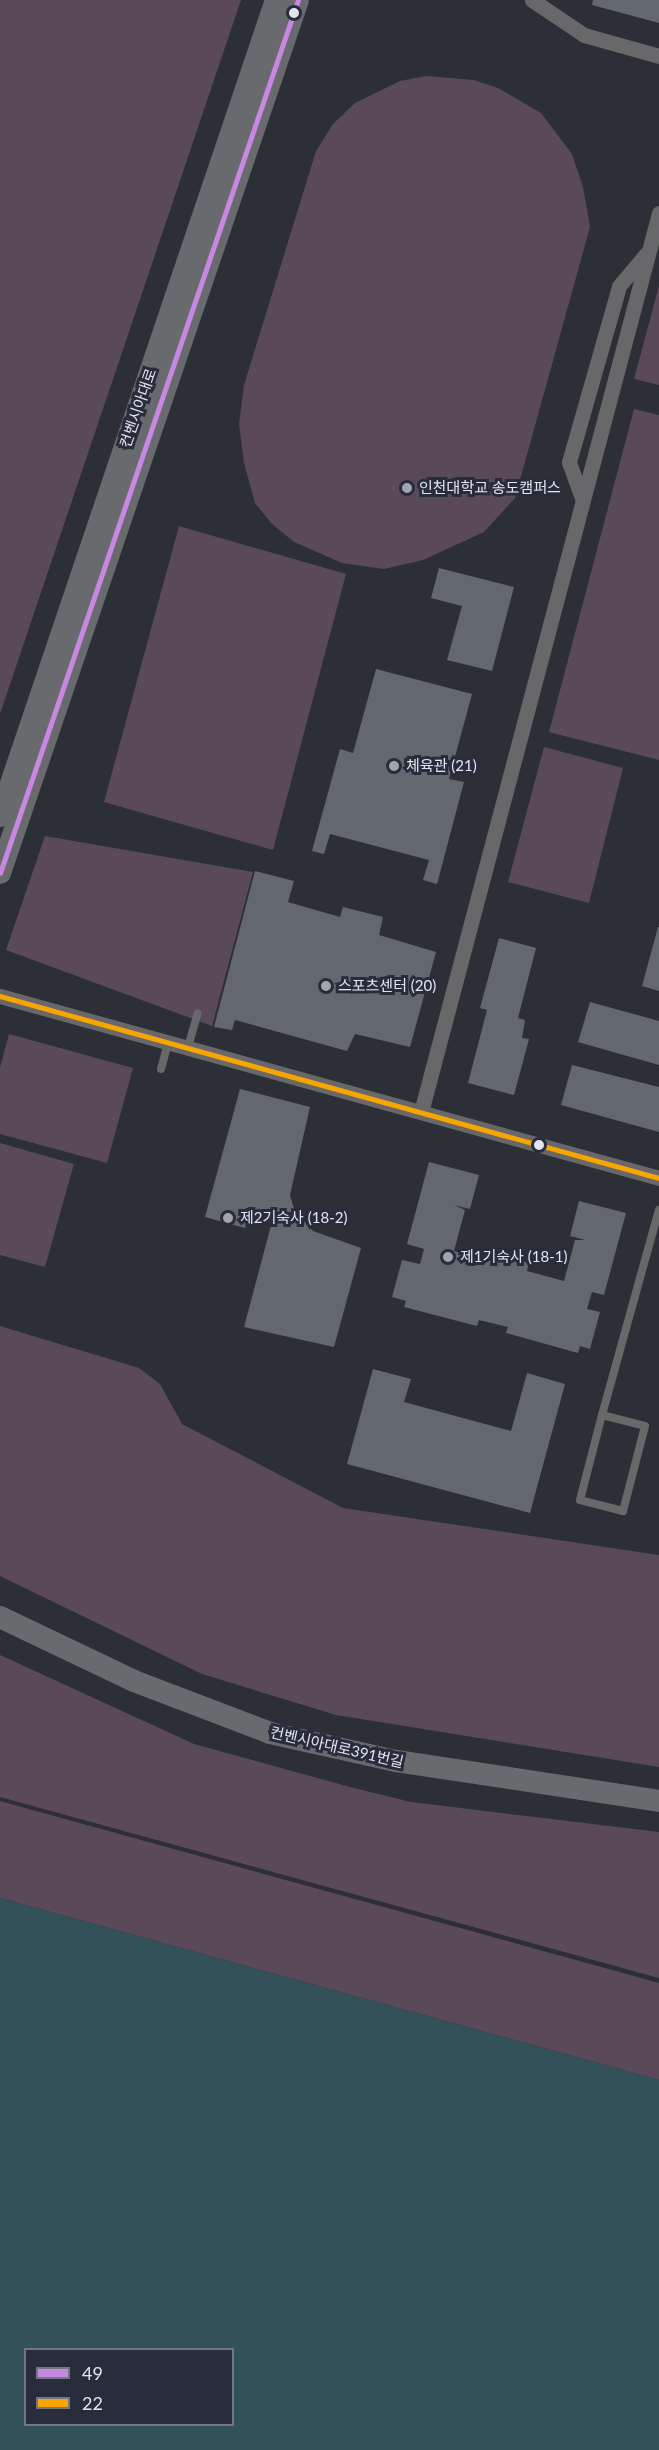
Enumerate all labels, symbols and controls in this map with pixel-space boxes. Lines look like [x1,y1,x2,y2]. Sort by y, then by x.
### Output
unlabelled marker [288,7,300,19]
street label: 컨벤시아대로 [116,366,160,450]
place label: 인천대학교 송도캠퍼스 [419,479,561,497]
marker: 인천대학교 송도캠퍼스 [400,481,414,495]
place label: 체육관 (21) [406,757,477,775]
marker: 체육관 (21) [387,759,401,773]
place label: 스포츠센터 (20) [338,977,436,995]
marker: 스포츠센터 (20) [319,979,333,993]
unlabelled marker [533,1139,545,1151]
place label: 제2기숙사 (18-2) [240,1209,347,1227]
marker: 제2기숙사 (18-2) [221,1211,235,1225]
place label: 제1기숙사 (18-1) [460,1248,567,1266]
marker: 제1기숙사 (18-1) [441,1250,455,1264]
street label: 컨벤시아대로391번길 [268,1723,406,1771]
legend [24,2348,234,2426]
text: 49 [82,2362,103,2384]
text: 22 [82,2392,103,2414]

